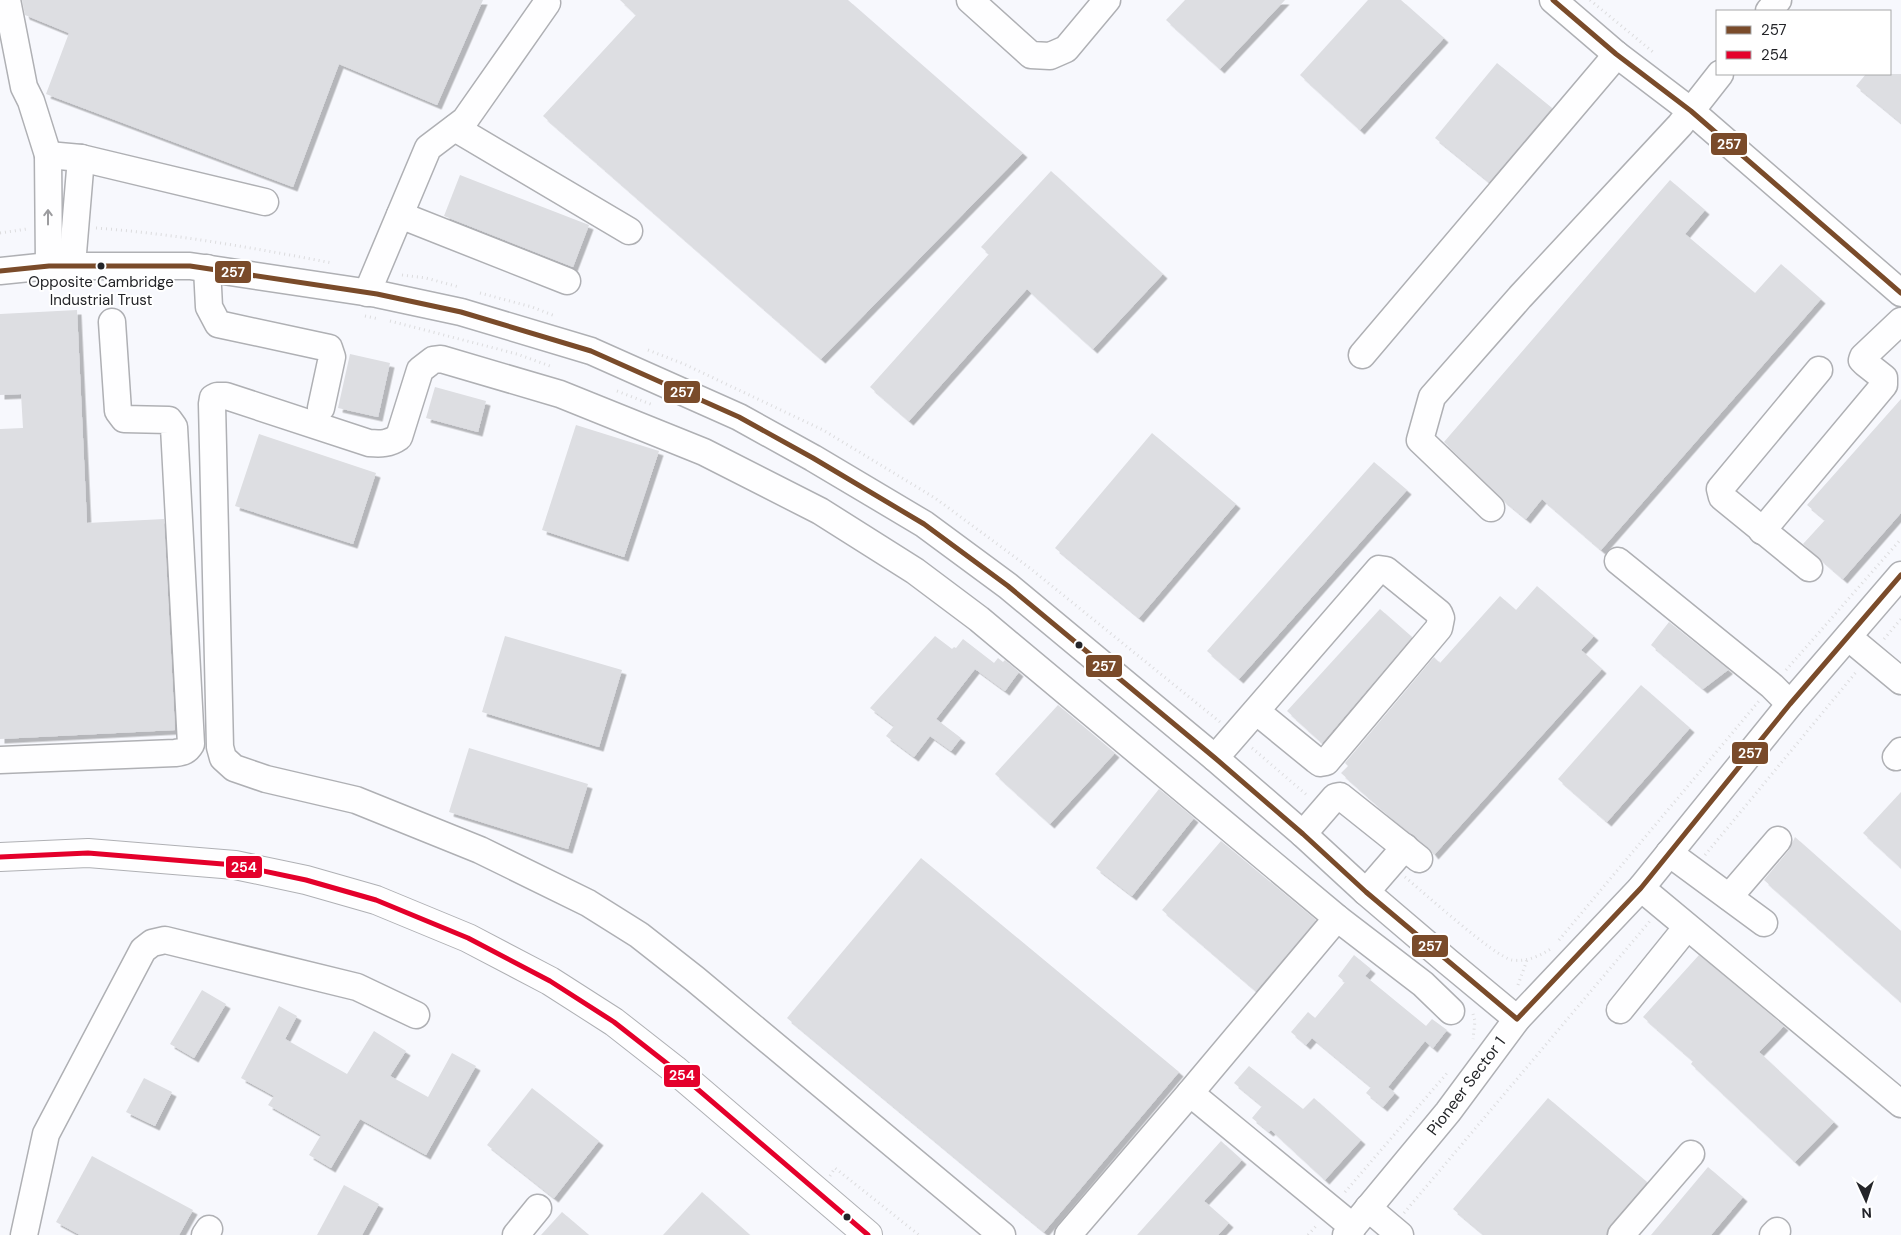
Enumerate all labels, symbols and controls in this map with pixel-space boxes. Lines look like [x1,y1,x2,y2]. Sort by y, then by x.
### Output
legend [1716,10,1891,75]
text: 257 [1761,20,1787,40]
text: 254 [1761,45,1788,65]
line badge: 257 [1710,132,1748,156]
text: 257 [1717,135,1742,153]
one-way arrow [44,209,53,225]
line badge: 257 [214,260,252,284]
marker: Opposite Cambridge Industrial Trust [96,261,106,271]
text: 257 [221,263,246,281]
place label: Opposite Cambridge Industrial Trust [28,272,174,310]
line badge: 257 [663,380,701,404]
text: 257 [670,383,695,401]
unlabelled marker [1074,640,1084,650]
line badge: 257 [1085,654,1123,678]
text: 257 [1092,657,1117,675]
line badge: 257 [1731,741,1769,765]
text: 257 [1738,744,1763,762]
line badge: 254 [225,855,263,879]
text: 254 [231,858,257,876]
line badge: 257 [1411,934,1449,958]
text: 257 [1418,937,1443,955]
street label: Pioneer Sector 1 [1422,1032,1510,1140]
line badge: 254 [663,1064,701,1088]
text: 254 [669,1066,695,1084]
north arrow [1841,1175,1891,1225]
text: N [1861,1204,1872,1222]
unlabelled marker [842,1212,852,1222]

